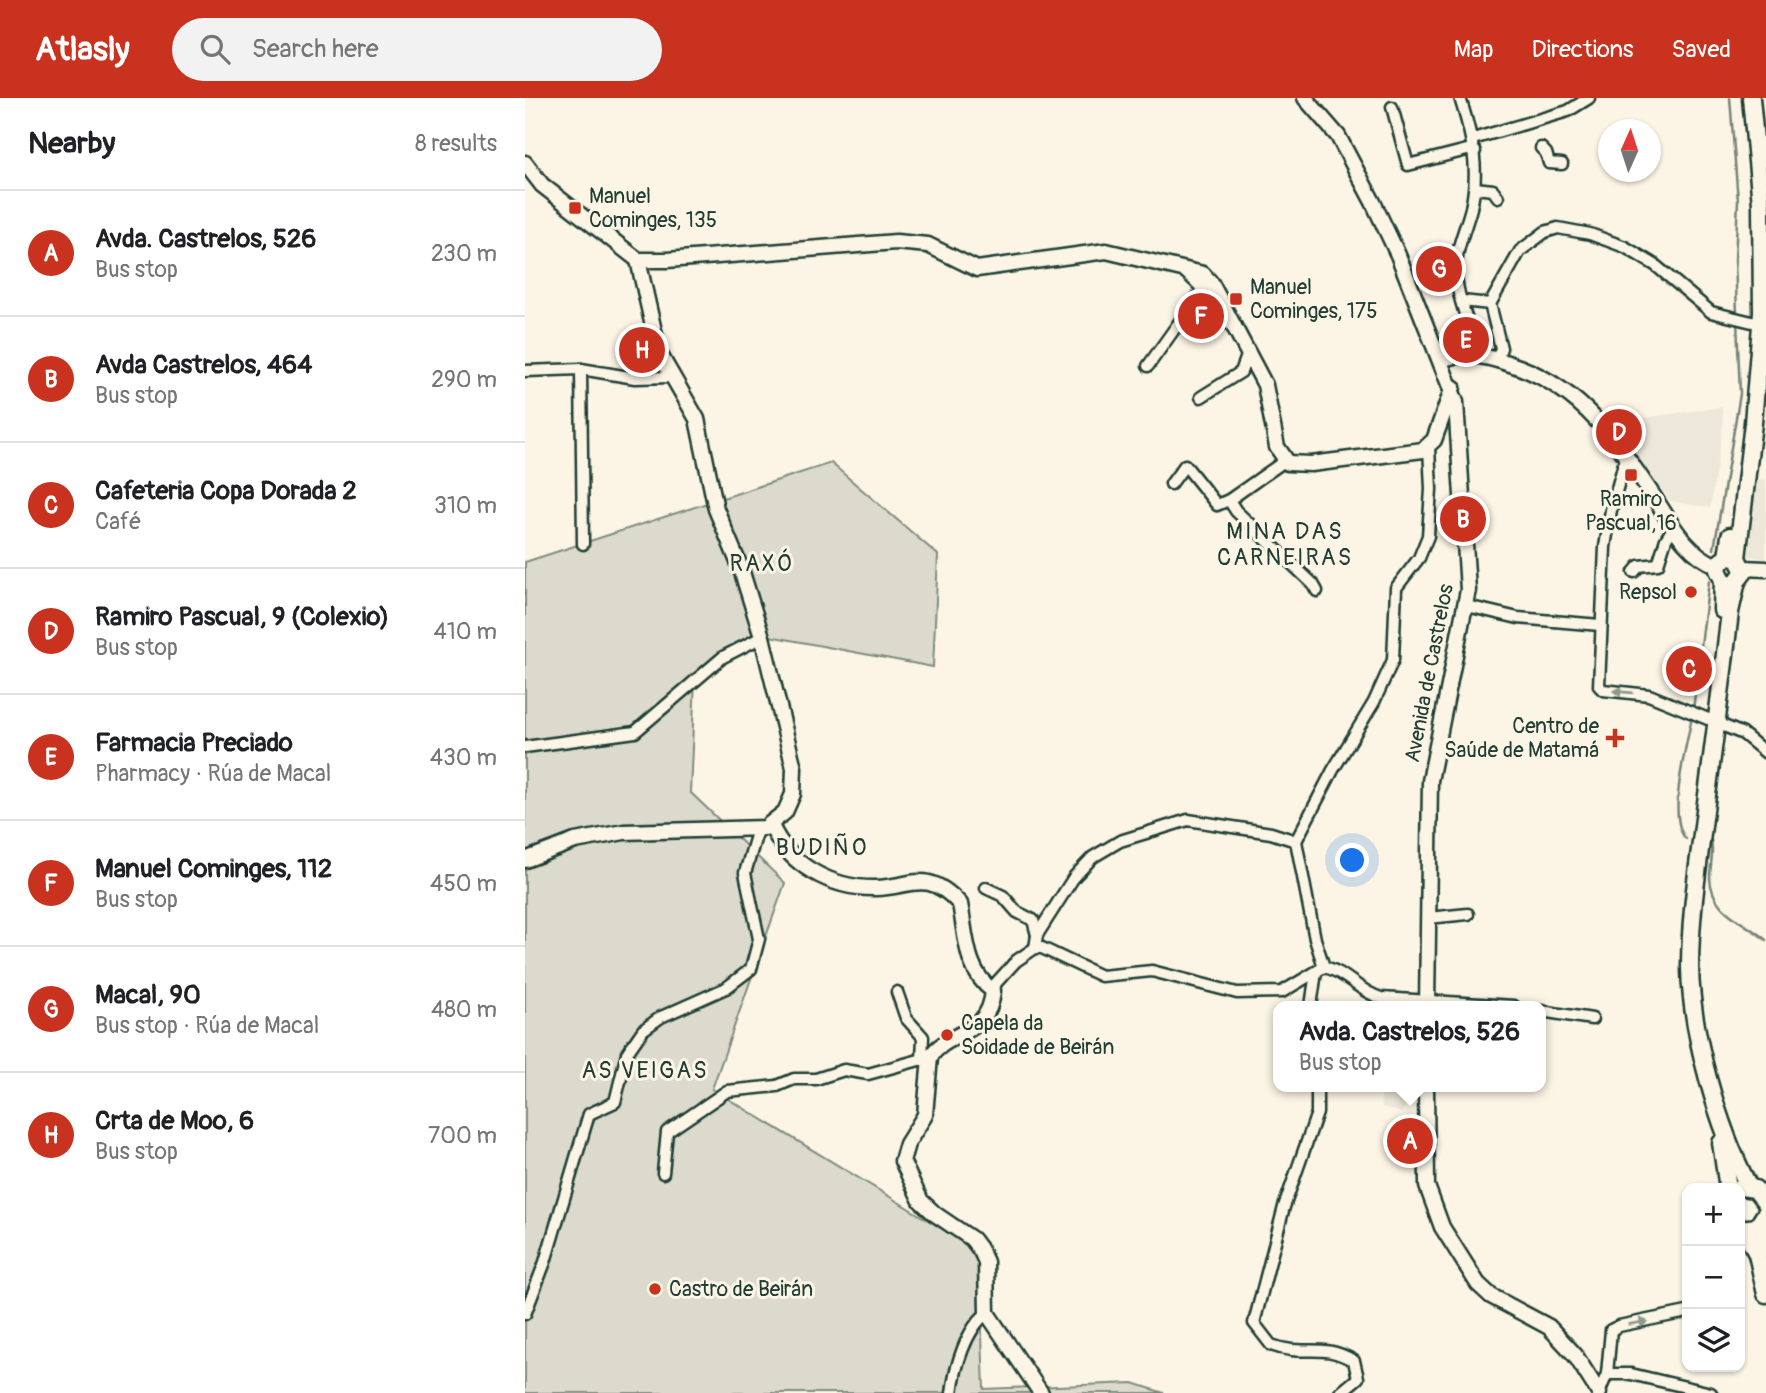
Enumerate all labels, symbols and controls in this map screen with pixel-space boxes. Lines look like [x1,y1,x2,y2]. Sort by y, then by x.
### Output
search box [172,18,662,81]
text: Atlasly [35,29,130,70]
icon: search [196,30,234,68]
text: Search here [252,33,379,65]
text: Map [1454,35,1494,64]
text: Directions [1532,35,1633,64]
text: Saved [1671,35,1731,64]
north arrow [1598,119,1661,182]
text: Nearby [28,125,115,162]
text: 8 results [415,129,497,158]
place label: Manuel Cominges, 135 [589,183,717,234]
marker: Manuel Cominges, 135 [567,200,583,216]
text: Avda. Castrelos, 526 [95,223,316,255]
text: A [44,239,58,268]
text: 230 m [431,239,497,268]
pin: G [1416,243,1462,295]
text: Bus stop [95,255,178,284]
place label: Manuel Cominges, 175 [1250,274,1378,325]
pin: F [1178,290,1224,342]
marker: Manuel Cominges, 175 [1228,291,1244,307]
pin: E [1443,314,1489,366]
pin: H [619,324,665,376]
text: Avda Castrelos, 464 [95,349,312,381]
text: B [44,365,58,394]
text: 290 m [431,365,497,394]
text: Bus stop [95,381,178,410]
pin: D [1596,406,1642,458]
marker: Ramiro Pascual,16 [1623,467,1639,483]
text: Cafeteria Copa Dorada 2 [95,475,357,507]
place label: Ramiro Pascual,16 [1585,486,1677,537]
text: C [44,491,58,520]
text: 310 m [434,491,497,520]
pin: B [1440,493,1486,545]
text: Café [95,507,141,536]
district label: MINA DAS CARNEIRAS [1217,517,1353,572]
district label: RAXÓ [730,548,794,578]
place label: Repsol [1619,579,1677,606]
street label: Avenida de Castrelos [1399,581,1460,765]
marker: Repsol [1683,584,1699,600]
text: Ramiro Pascual, 9 (Colexio) [95,601,389,633]
text: D [44,617,58,646]
text: 410 m [434,617,497,646]
text: Bus stop [95,633,178,662]
pin: C [1666,643,1712,695]
one-way arrow [1612,686,1634,697]
place label: Centro de Saúde de Matamá [1444,713,1600,764]
text: Farmacia Preciado [95,727,293,759]
marker: Centro de Saúde de Matamá [1605,728,1625,748]
text: E [45,743,57,772]
text: 430 m [430,743,497,772]
text: Pharmacy · Rúa de Macal [95,759,331,788]
district label: BUDIÑO [776,833,868,862]
your location [1335,843,1369,877]
text: Manuel Cominges, 112 [95,853,332,885]
text: F [44,869,58,898]
text: 450 m [430,869,497,898]
text: Bus stop [95,885,178,914]
text: Macal, 90 [95,979,201,1011]
text: G [43,995,59,1024]
text: 480 m [431,995,497,1024]
popup [1273,1001,1546,1092]
place label: Capela da Soidade de Beirán [961,1010,1114,1061]
text: Bus stop · Rúa de Macal [95,1011,319,1040]
text: Avda. Castrelos, 526 [1299,1016,1520,1048]
marker: Capela da Soidade de Beirán [939,1027,955,1043]
text: Bus stop [1299,1048,1382,1077]
district label: AS VEIGAS [581,1056,709,1085]
text: Crta de Moo, 6 [95,1105,254,1137]
pin: A [1387,1115,1433,1167]
text: H [44,1121,58,1150]
text: 700 m [428,1121,497,1150]
text: Bus stop [95,1137,178,1166]
map controls [1682,1183,1745,1372]
button: + [1682,1183,1745,1246]
button: − [1682,1246,1745,1309]
place label: Castro de Beirán [669,1276,813,1303]
marker: Castro de Beirán [647,1281,663,1297]
button: layers [1682,1309,1745,1372]
one-way arrow [1627,1317,1649,1328]

